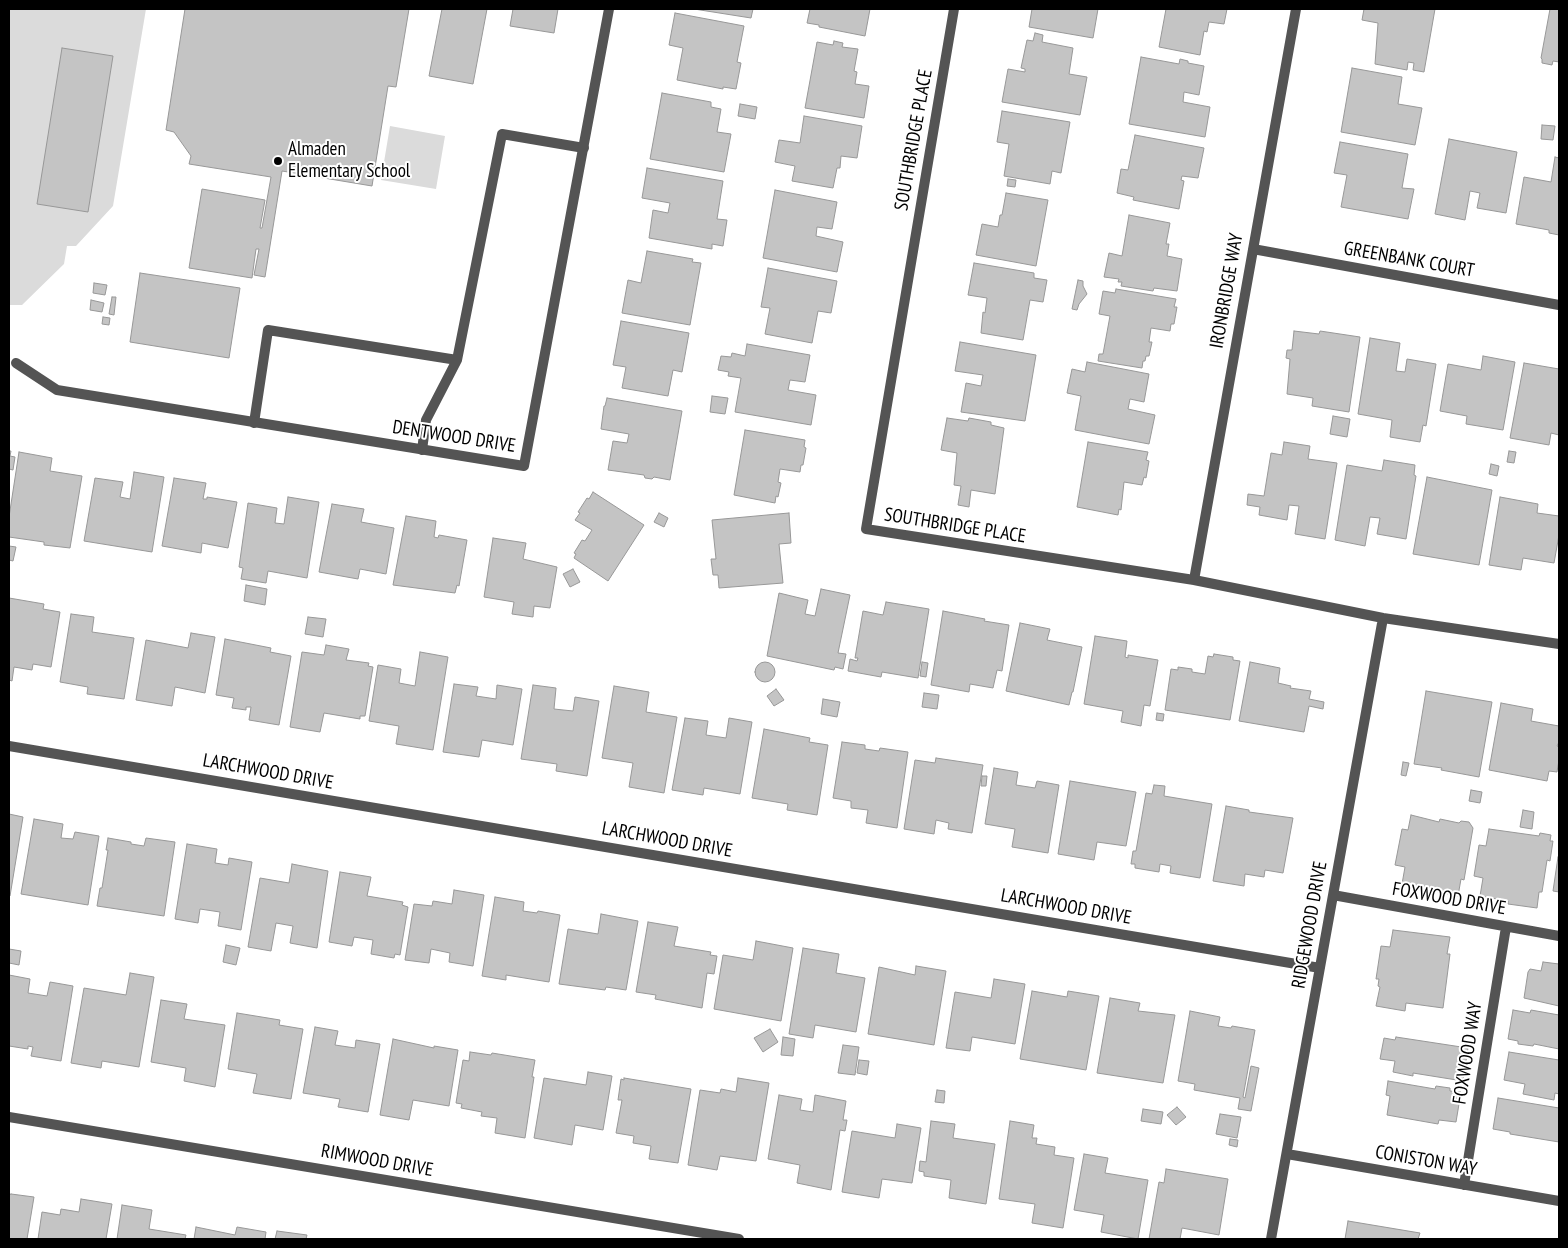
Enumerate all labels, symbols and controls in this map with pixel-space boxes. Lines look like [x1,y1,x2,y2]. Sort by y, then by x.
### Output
street label: SOUTHBRIDGE PLACE [890,68,938,212]
place label: Almaden Elementary School [288,139,410,183]
marker: Almaden Elementary School [272,155,284,167]
street label: IRONBRIDGE WAY [1206,232,1248,350]
street label: GREENBANK COURT [1342,237,1476,283]
street label: DENTWOOD DRIVE [391,416,517,458]
street label: SOUTHBRIDGE PLACE [883,504,1027,548]
street label: LARCHWOOD DRIVE [201,749,335,795]
street label: LARCHWOOD DRIVE [600,817,734,863]
street label: RIDGEWOOD DRIVE [1288,860,1332,990]
street label: FOXWOOD DRIVE [1390,878,1508,920]
street label: LARCHWOOD DRIVE [999,884,1133,930]
street label: FOXWOOD WAY [1449,1000,1487,1106]
street label: RIMWOOD DRIVE [319,1140,435,1182]
street label: CONISTON WAY [1373,1141,1479,1181]

